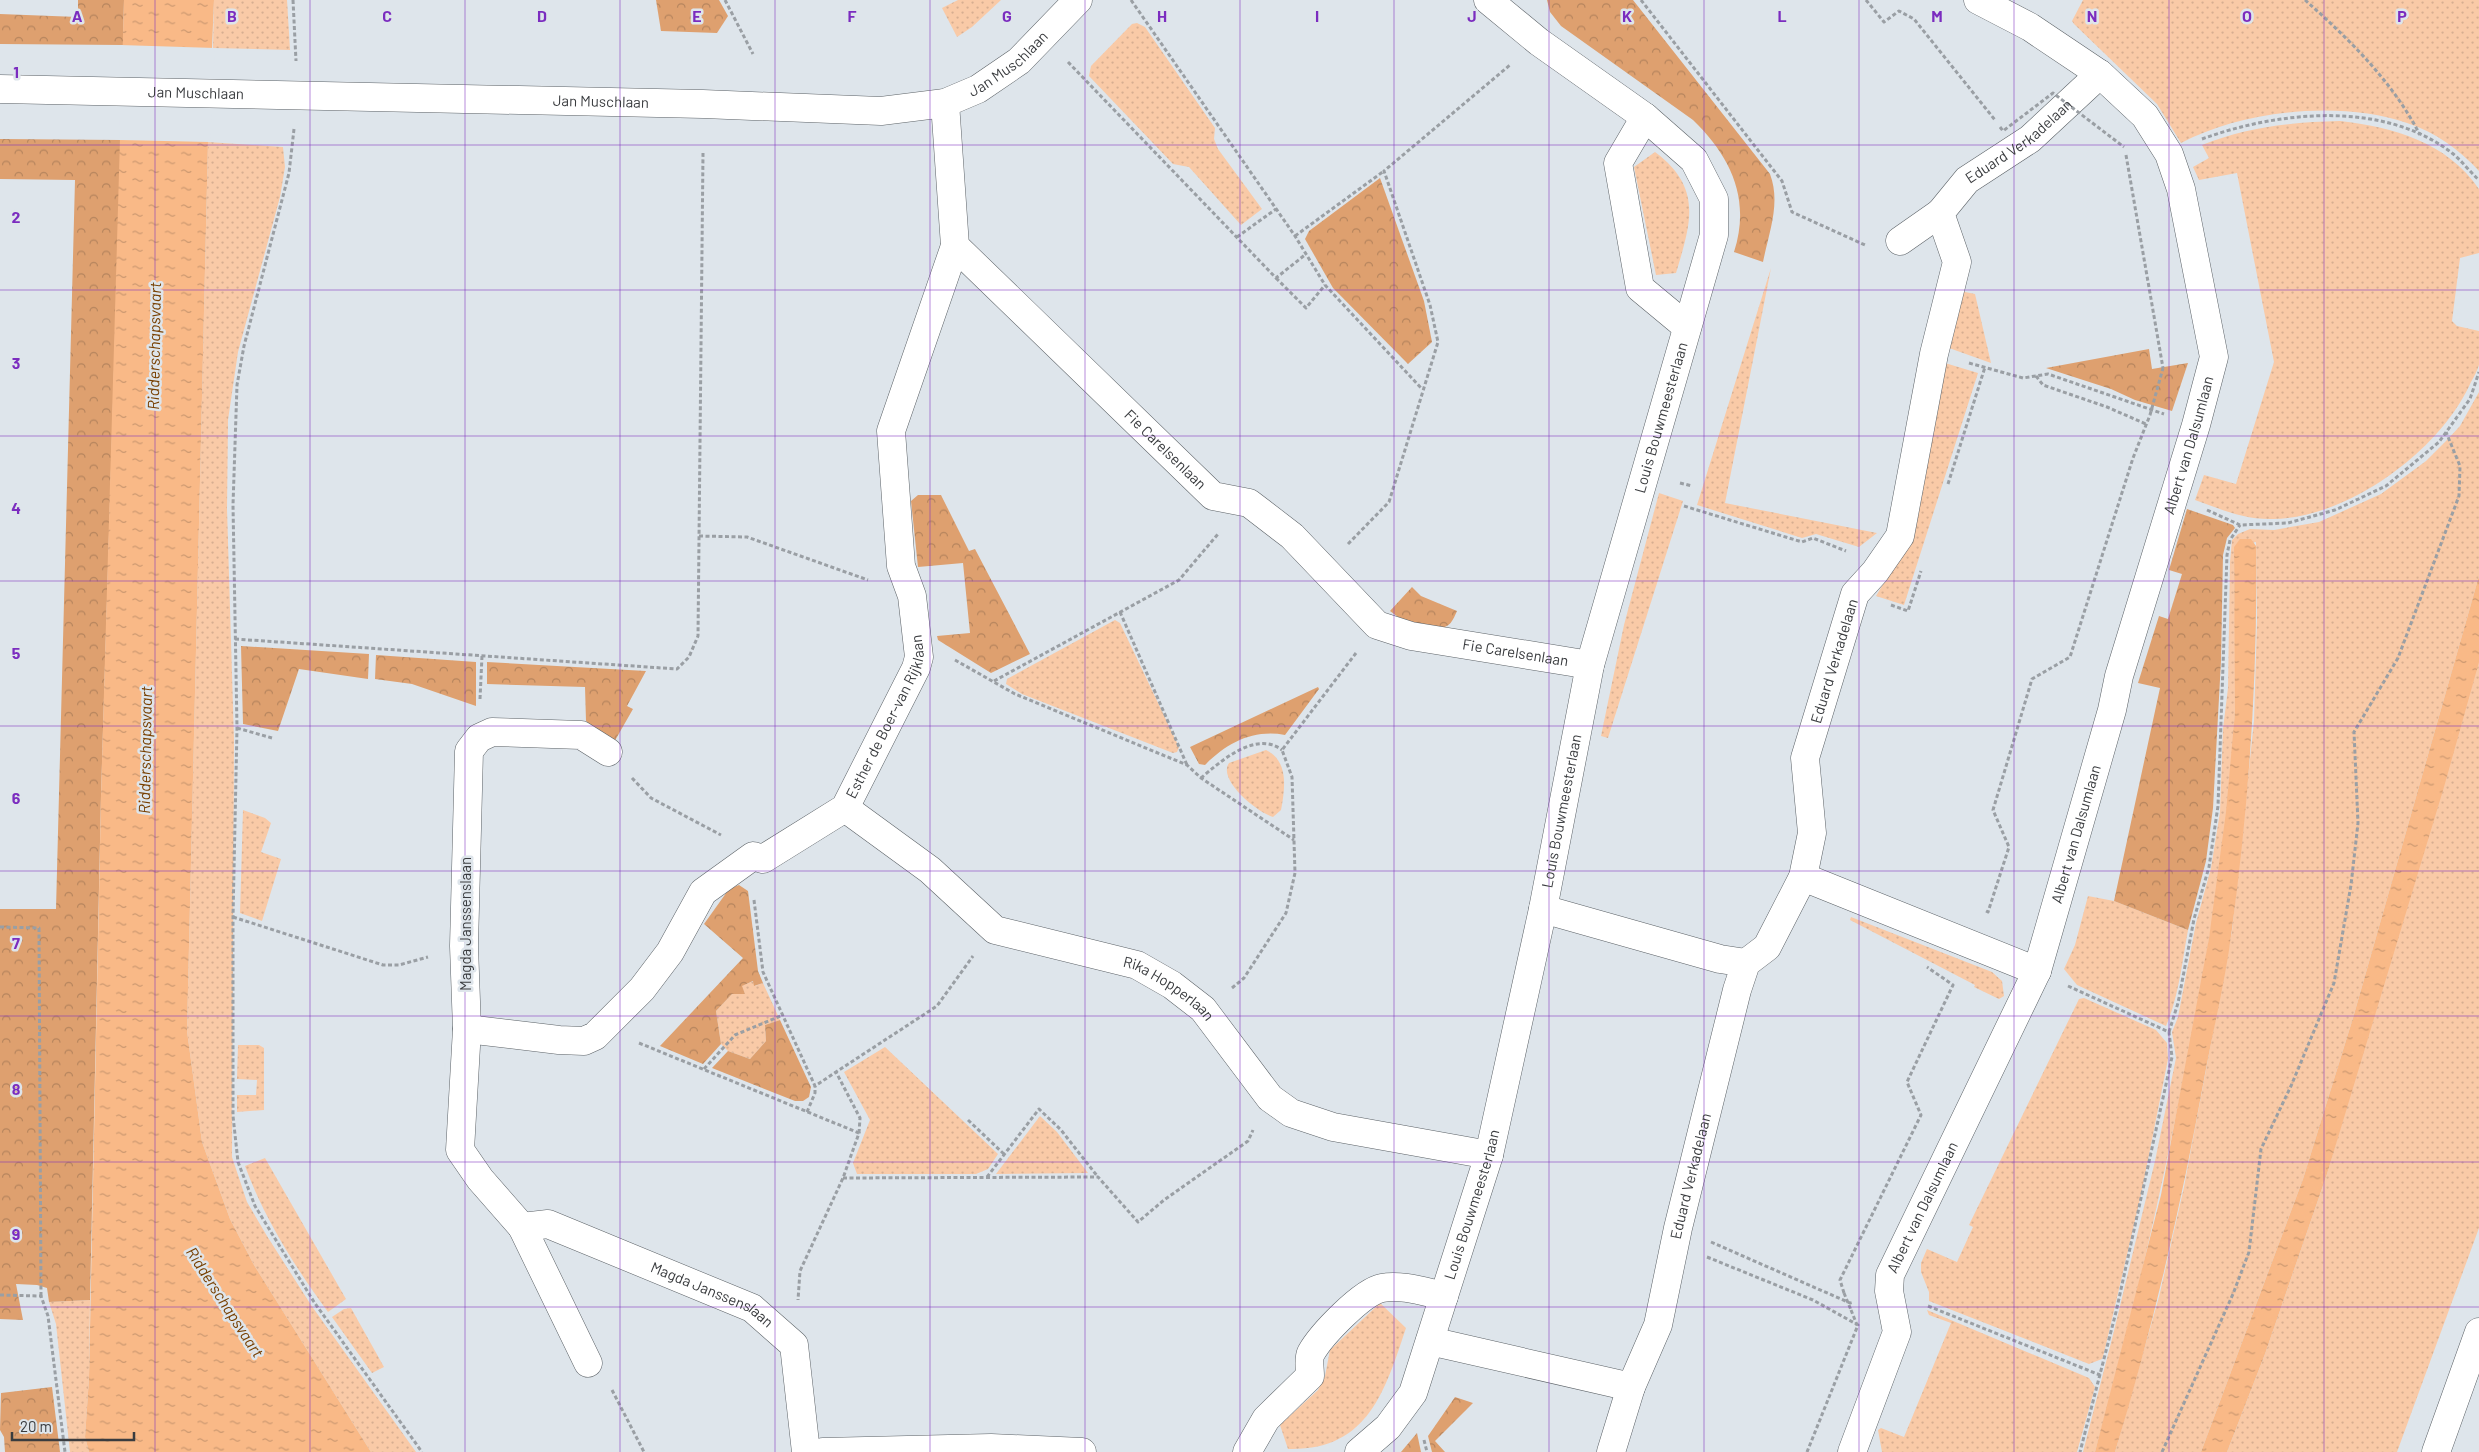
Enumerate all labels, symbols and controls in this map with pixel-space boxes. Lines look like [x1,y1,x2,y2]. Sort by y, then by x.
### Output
text: A [72,6,83,25]
text: B [227,6,237,25]
text: C [382,6,392,25]
text: D [537,6,547,25]
text: E [692,6,702,25]
text: F [848,6,857,25]
text: G [1002,6,1012,25]
text: H [1157,6,1167,25]
text: I [1315,6,1319,25]
text: J [1467,6,1477,25]
text: K [1622,6,1632,25]
text: L [1777,6,1787,25]
text: M [1931,6,1943,25]
text: N [2087,6,2097,25]
text: O [2242,6,2252,25]
text: P [2397,6,2407,25]
street label: Jan Muschlaan [966,27,1051,100]
text: 1 [13,62,19,81]
street label: Jan Muschlaan [148,82,244,102]
street label: Jan Muschlaan [553,91,649,111]
street label: Eduard Verkadelaan [1962,95,2075,187]
text: 2 [12,207,21,226]
water label: Ridderschapsvaart [143,282,164,410]
street label: Louis Bouwmeesterlaan [1630,340,1691,495]
text: 3 [12,353,20,372]
street label: Albert van Dalsumlaan [2159,374,2217,516]
street label: Fie Carelsenlaan [1121,405,1211,493]
text: 4 [11,498,21,517]
street label: Eduard Verkadelaan [1806,596,1861,725]
street label: Esther de Boer-van Rijklaan [841,634,927,801]
street label: Fie Carelsenlaan [1461,634,1570,669]
text: 5 [12,643,21,662]
water label: Ridderschapsvaart [134,686,155,814]
street label: Louis Bouwmeesterlaan [1537,732,1585,889]
street label: Albert van Dalsumlaan [2047,762,2104,905]
text: 6 [12,788,21,807]
street label: Magda Janssenslaan [456,857,474,991]
text: 7 [12,933,20,952]
street label: Rika Hopperlaan [1122,952,1219,1024]
text: 8 [12,1079,21,1098]
street label: Eduard Verkadelaan [1666,1111,1714,1241]
street label: Louis Bouwmeesterlaan [1440,1128,1502,1282]
street label: Albert van Dalsumlaan [1882,1139,1961,1276]
text: 9 [12,1224,20,1243]
water label: Ridderschapsvaart [183,1243,268,1361]
street label: Magda Janssenslaan [648,1257,778,1331]
scale bar [12,1410,135,1442]
text: 20 m [20,1417,52,1435]

